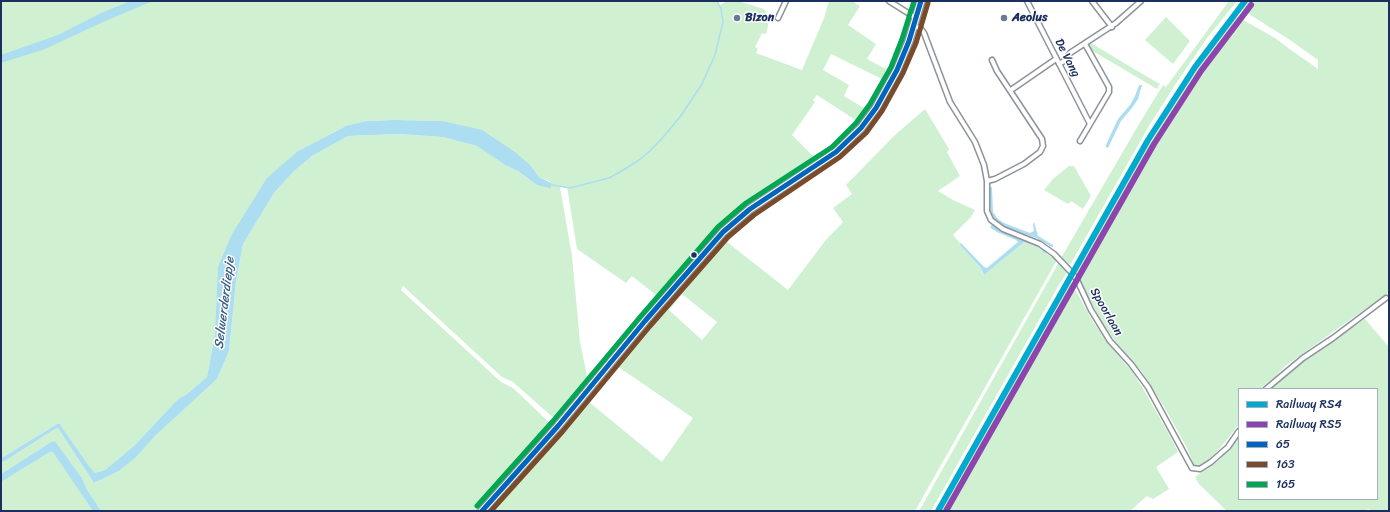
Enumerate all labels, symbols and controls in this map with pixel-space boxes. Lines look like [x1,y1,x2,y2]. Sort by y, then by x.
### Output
place label: Bizon [745,11,774,25]
place label: Aeolus [1012,11,1048,25]
marker: Bizon [732,13,742,23]
marker: Aeolus [999,13,1009,23]
street label: De Vang [1051,36,1083,80]
unlabelled marker [689,250,699,260]
water label: Selwerderdiepje [212,256,238,350]
street label: Spoorlaan [1087,285,1125,339]
legend [1238,388,1378,500]
text: Railway RS4 [1276,393,1342,415]
text: Railway RS5 [1276,413,1342,435]
text: 65 [1276,433,1290,455]
text: 163 [1276,453,1295,475]
text: 165 [1276,473,1295,495]

